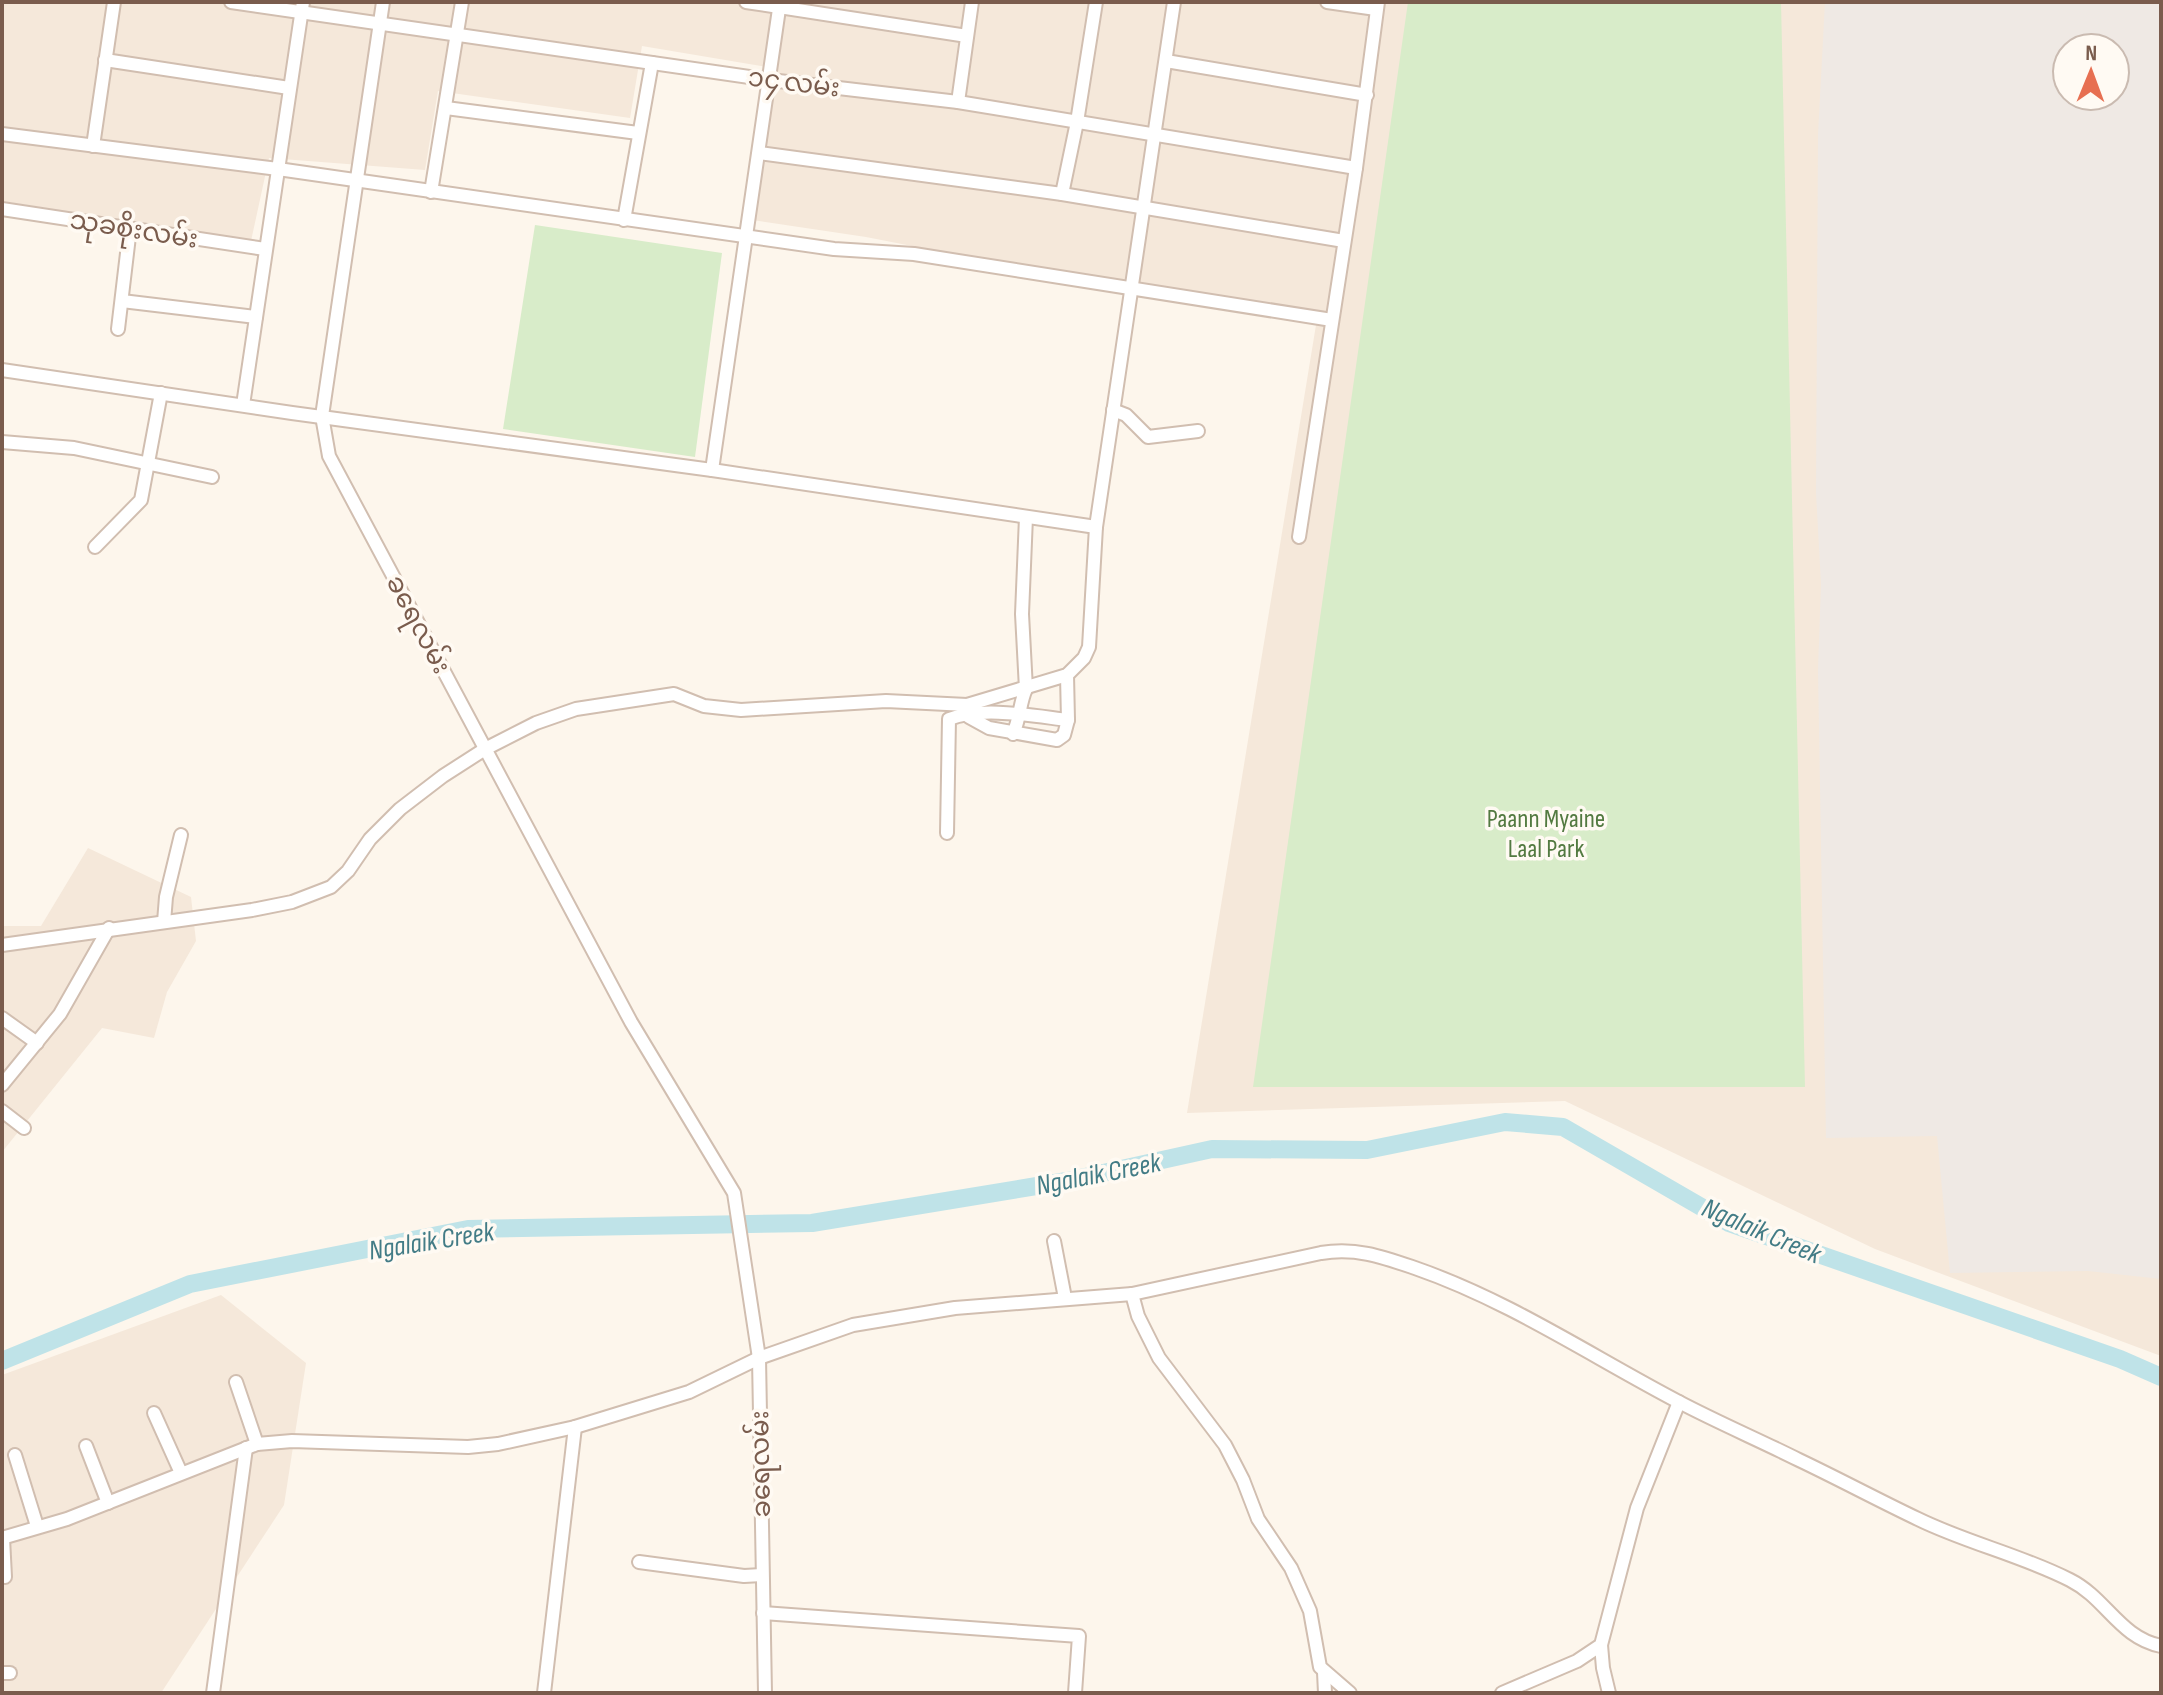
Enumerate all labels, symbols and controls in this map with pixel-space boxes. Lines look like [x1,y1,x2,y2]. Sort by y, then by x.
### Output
north arrow [2051,32,2131,112]
text: N [2085,40,2097,67]
street label: ၁၄ လမ်း [746,60,842,108]
street label: သုခစိုးလမ်း [67,202,200,260]
street label: ခရေလမ်း [375,569,459,681]
park label: Paann Myaine Laal Park [1487,804,1605,865]
water label: Ngalaik Creek [1033,1146,1165,1203]
water label: Ngalaik Creek [1697,1192,1827,1272]
water label: Ngalaik Creek [366,1215,498,1268]
street label: ခရေလမ်း [742,1410,782,1518]

